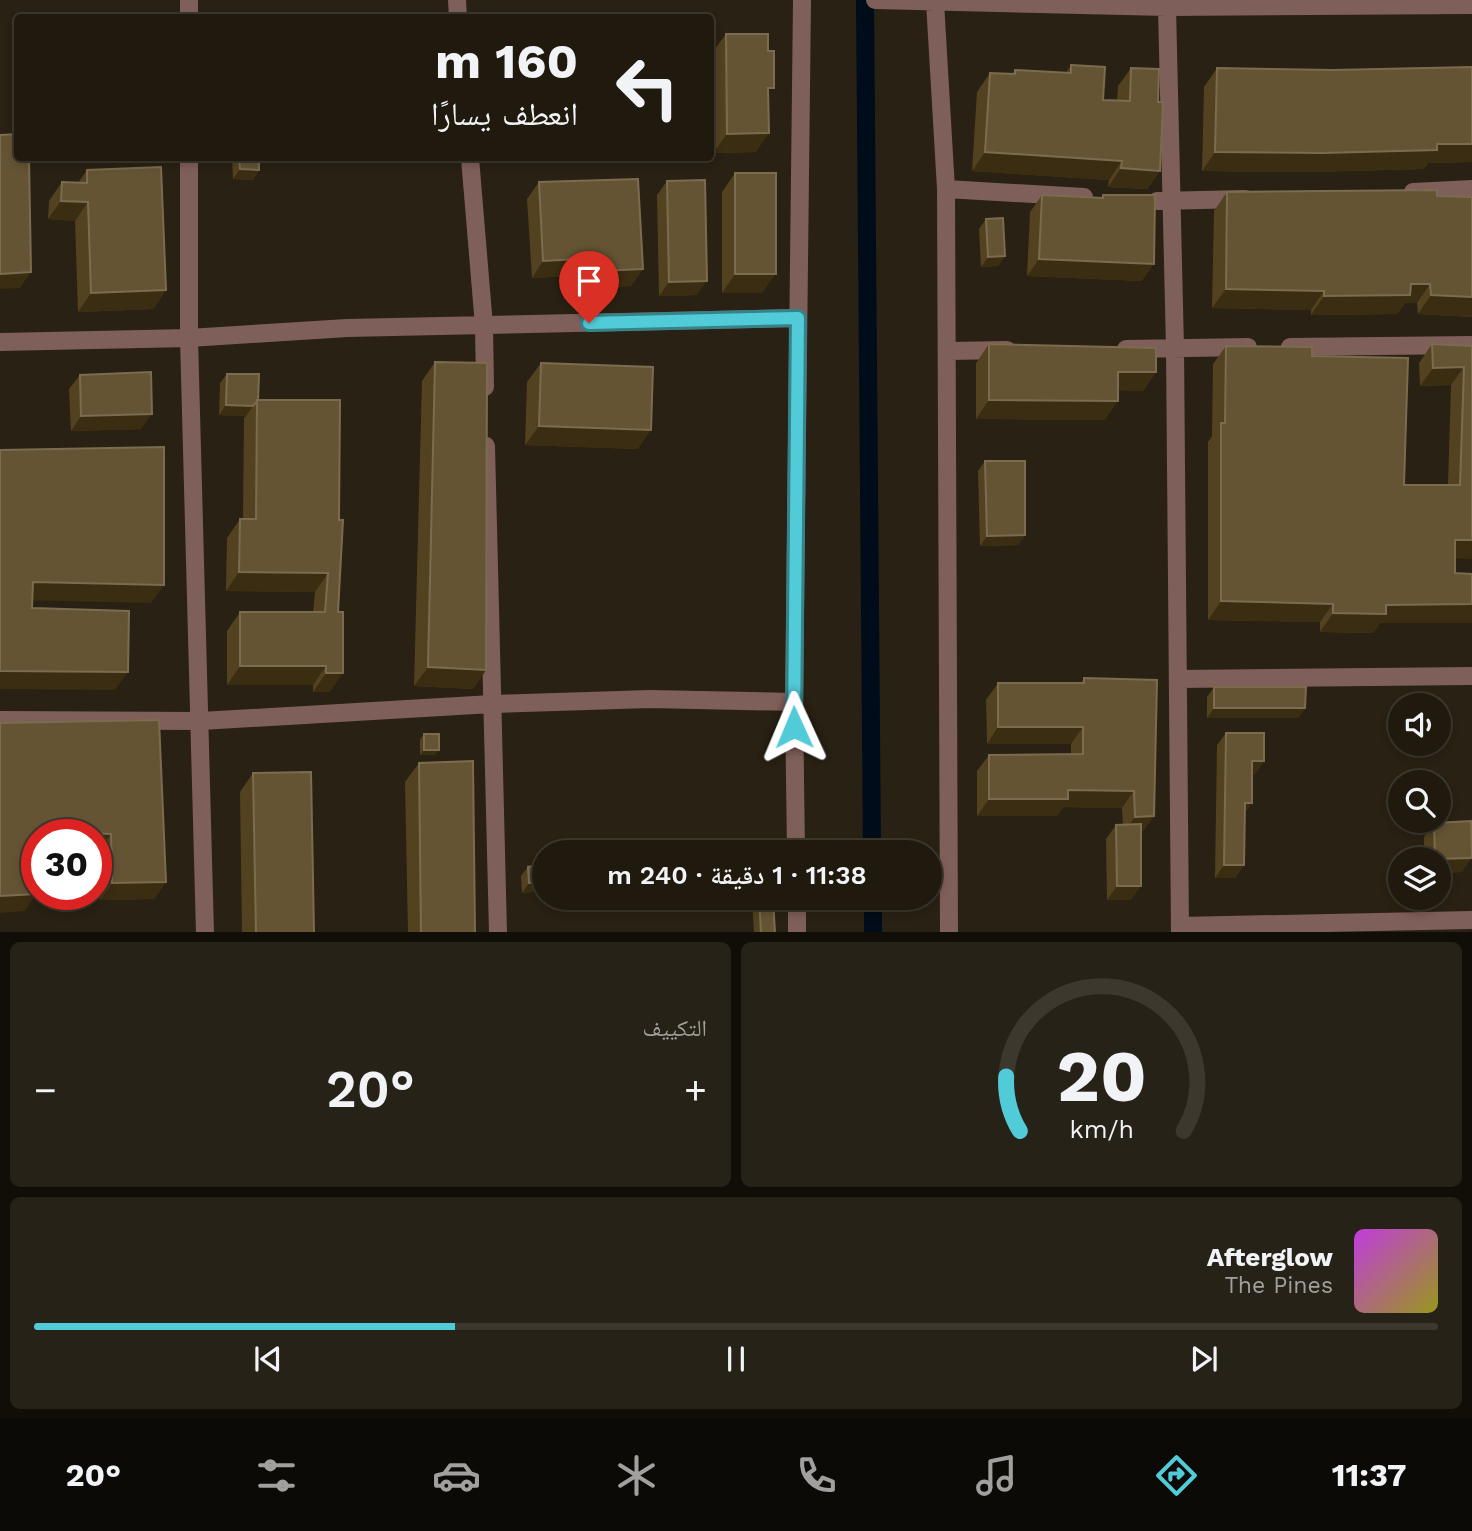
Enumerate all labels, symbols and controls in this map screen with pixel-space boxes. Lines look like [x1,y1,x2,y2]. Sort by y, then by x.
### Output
text: 160 m [435,32,578,90]
icon: left [602,42,693,133]
text: انعطف يسارًا [431,95,578,133]
pin [559,251,619,323]
icon: arrive [570,262,608,300]
position arrow [757,690,831,764]
map controls [1388,693,1451,910]
button: sound [1388,693,1451,756]
button: search [1388,770,1451,833]
speed limit sign: 30 [21,819,112,910]
button: layers [1388,847,1451,910]
text: 11:38 · 1 دقيقة · 240 m [607,860,867,890]
text: التكييف [642,1015,707,1042]
text: 20 [1056,1033,1147,1119]
text: 20° [326,1059,415,1120]
text: − [34,1068,57,1112]
text: + [684,1068,707,1112]
text: km/h [1069,1114,1134,1143]
text: Afterglow [1207,1242,1333,1272]
text: The Pines [1224,1272,1333,1299]
icon: previous [249,1340,287,1378]
icon: pause [717,1340,755,1378]
icon: next [1185,1340,1223,1378]
icon: filters [252,1451,301,1500]
icon: car [432,1451,481,1500]
icon: climate [612,1451,661,1500]
icon: phone [792,1451,841,1500]
icon: music [972,1451,1021,1500]
icon: directions [1152,1451,1201,1500]
text: 20° [66,1456,121,1494]
text: 11:37 [1332,1456,1407,1494]

